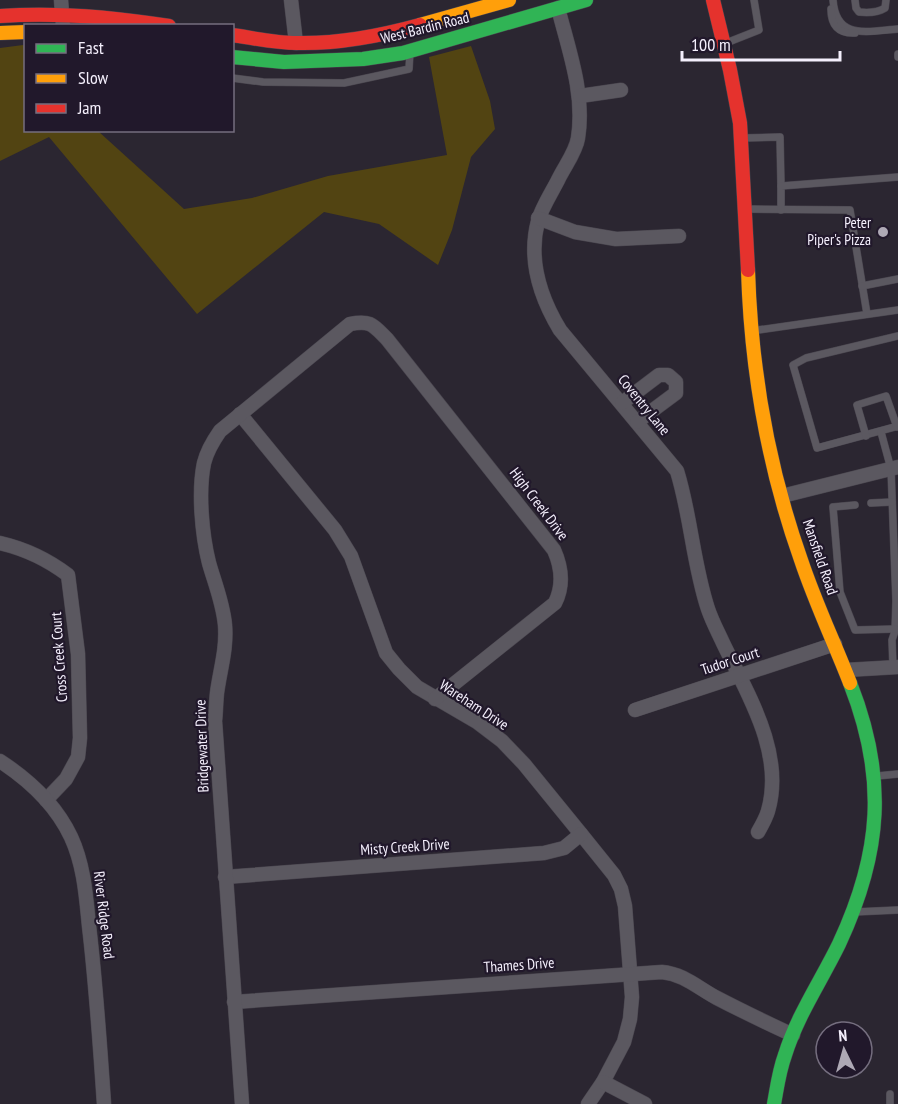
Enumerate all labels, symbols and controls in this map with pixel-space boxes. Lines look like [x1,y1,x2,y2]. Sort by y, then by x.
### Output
street label: West Bardin Road [379,7,471,48]
legend [24,24,234,132]
scale bar [682,24,840,62]
text: 100 m [691,33,731,56]
text: Fast [78,36,104,59]
text: Slow [78,66,109,89]
text: Jam [77,96,101,119]
place label: Peter Piper's Pizza [807,213,872,249]
marker: Peter Piper's Pizza [876,225,890,239]
street label: Coventry Lane [614,370,675,439]
street label: High Creek Drive [506,463,573,544]
street label: Mansfield Road [799,517,842,597]
street label: Cross Creek Court [46,611,71,703]
street label: Tudor Court [698,642,761,679]
street label: Wareham Drive [436,675,512,734]
street label: Bridgewater Drive [190,699,213,793]
street label: Misty Creek Drive [360,834,450,859]
street label: River Ridge Road [90,870,119,960]
street label: Thames Drive [483,953,555,976]
north arrow [814,1020,874,1080]
text: N [838,1025,848,1045]

